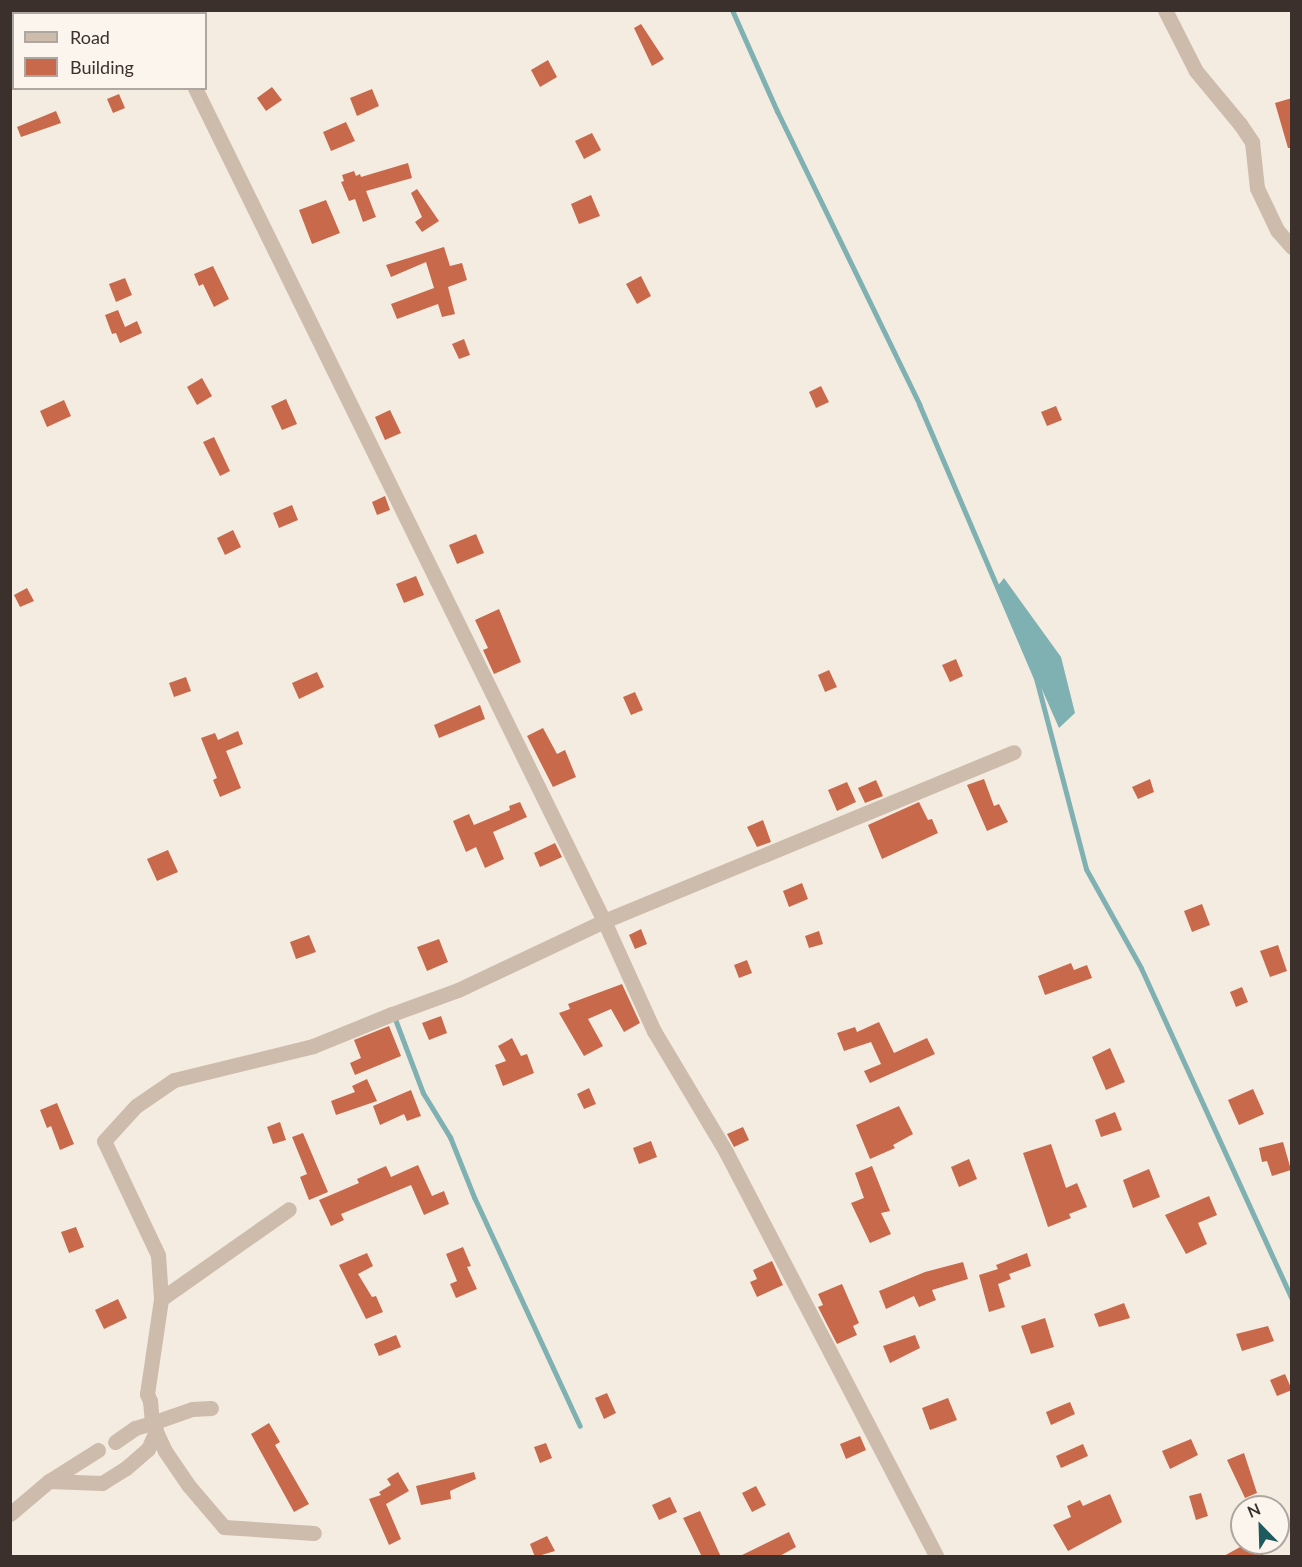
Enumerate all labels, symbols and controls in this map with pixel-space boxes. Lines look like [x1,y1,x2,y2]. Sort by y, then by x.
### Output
legend [12,12,207,90]
text: Road [70,26,110,48]
text: Building [70,56,134,78]
north arrow [1230,1495,1290,1555]
text: N [1244,1499,1263,1521]

